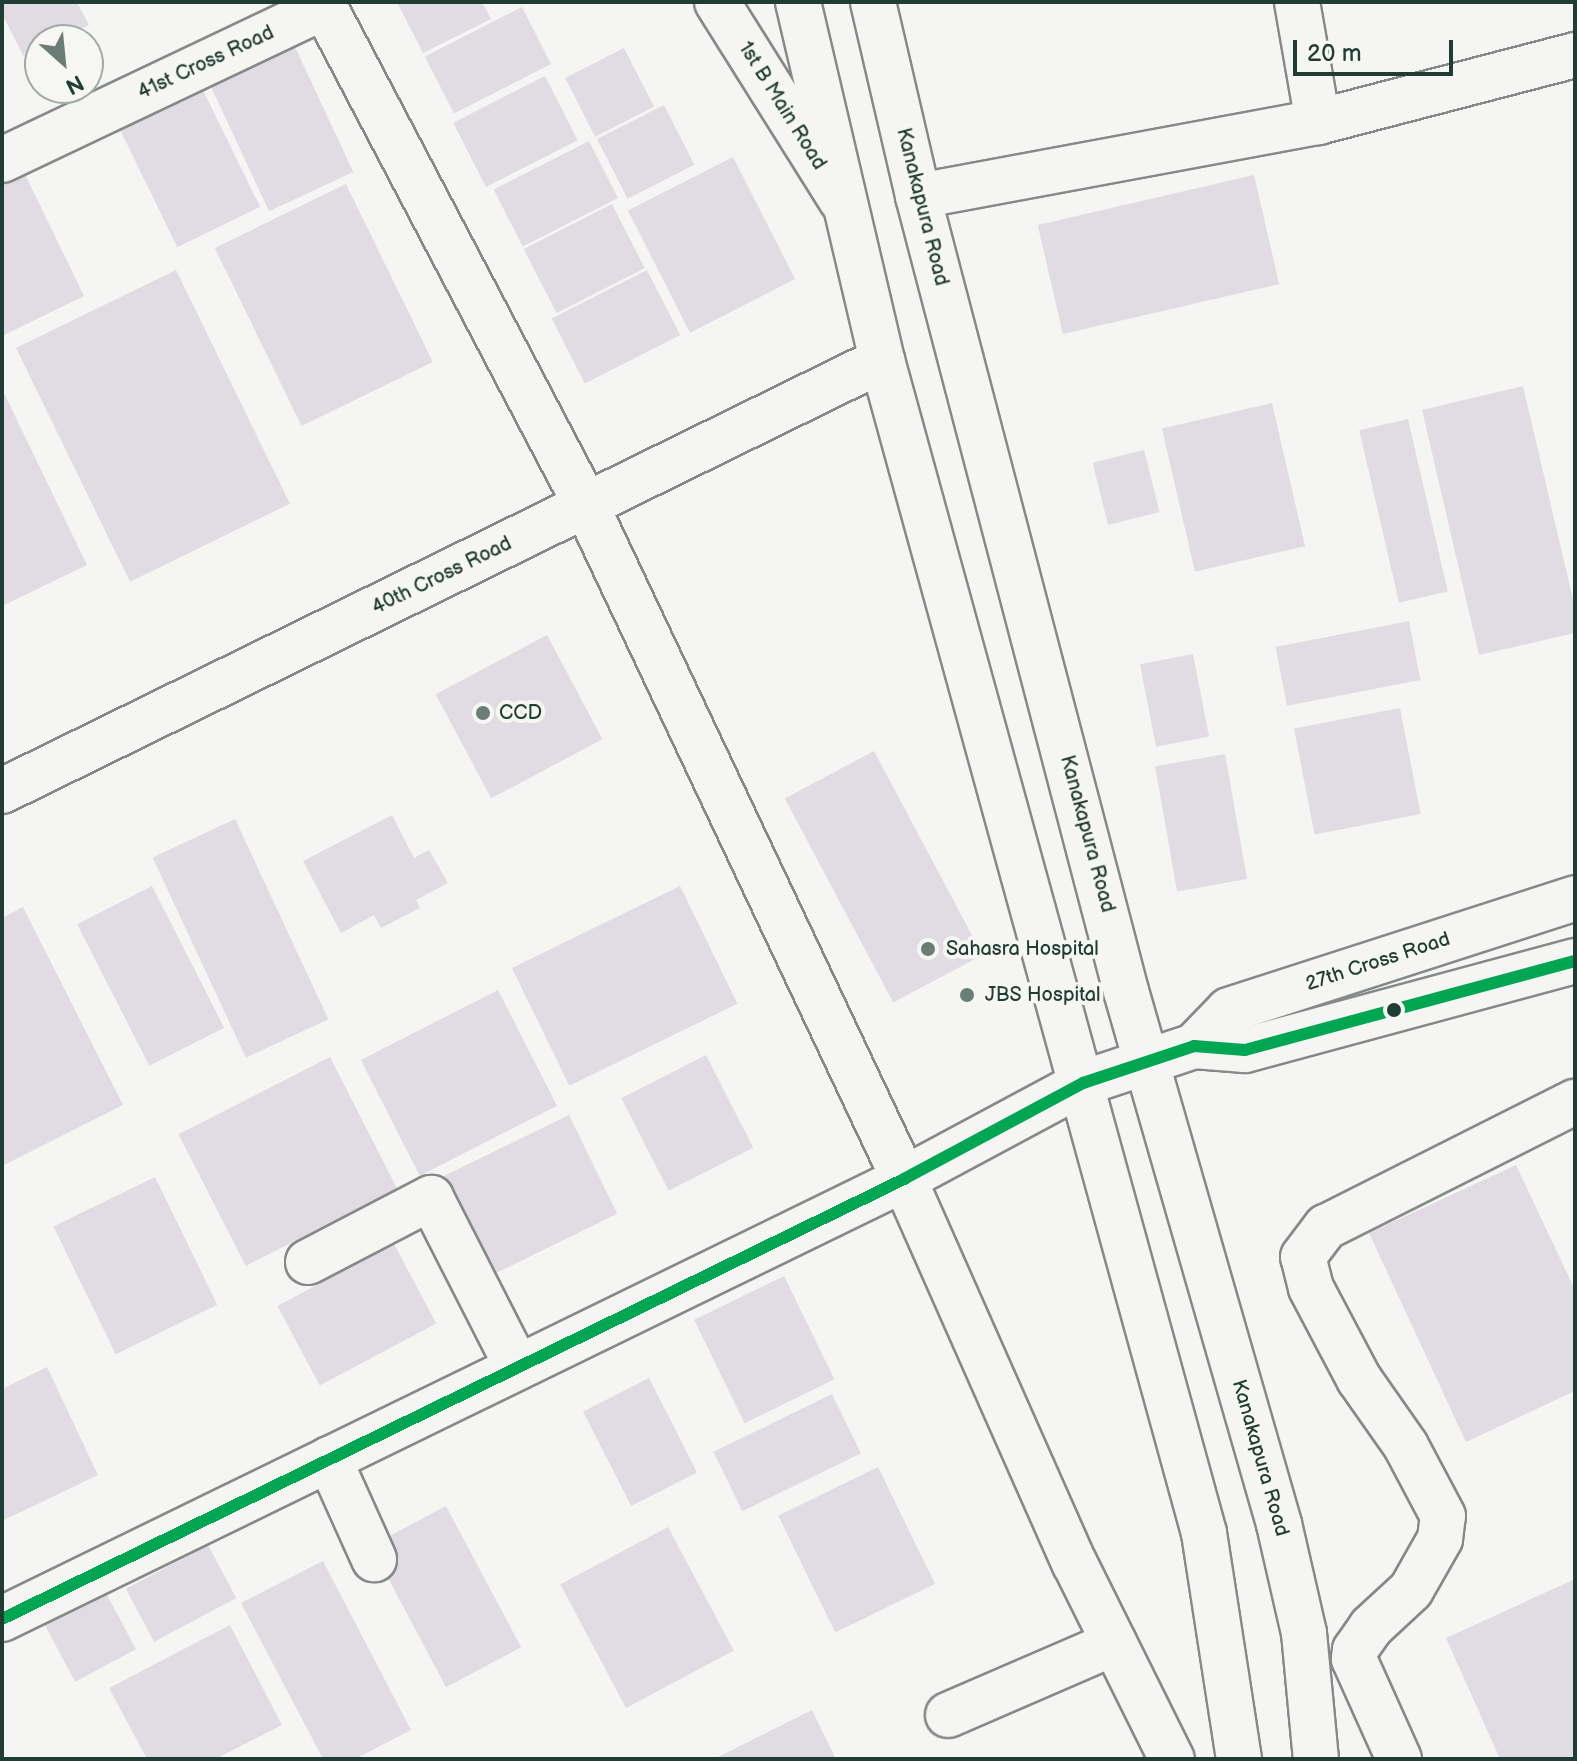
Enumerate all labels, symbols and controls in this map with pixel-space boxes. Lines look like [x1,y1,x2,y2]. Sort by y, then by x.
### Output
street label: 41st Cross Road [134,21,278,105]
north arrow [24,24,104,104]
scale bar [1297,24,1457,74]
street label: 1st B Main Road [733,37,831,175]
text: 20 m [1307,39,1362,68]
text: N [61,68,88,100]
street label: Kanakapura Road [891,126,953,288]
street label: 40th Cross Road [368,532,516,620]
place label: CCD [499,701,542,725]
marker: CCD [474,704,492,722]
street label: Kanakapura Road [1054,753,1120,915]
street label: 27th Cross Road [1303,927,1453,997]
place label: Sahasra Hospital [946,937,1099,961]
marker: Sahasra Hospital [917,938,939,960]
place label: JBS Hospital [985,983,1100,1007]
marker: JBS Hospital [956,984,978,1006]
unlabelled marker [1386,1002,1402,1018]
street label: Kanakapura Road [1226,1377,1294,1539]

